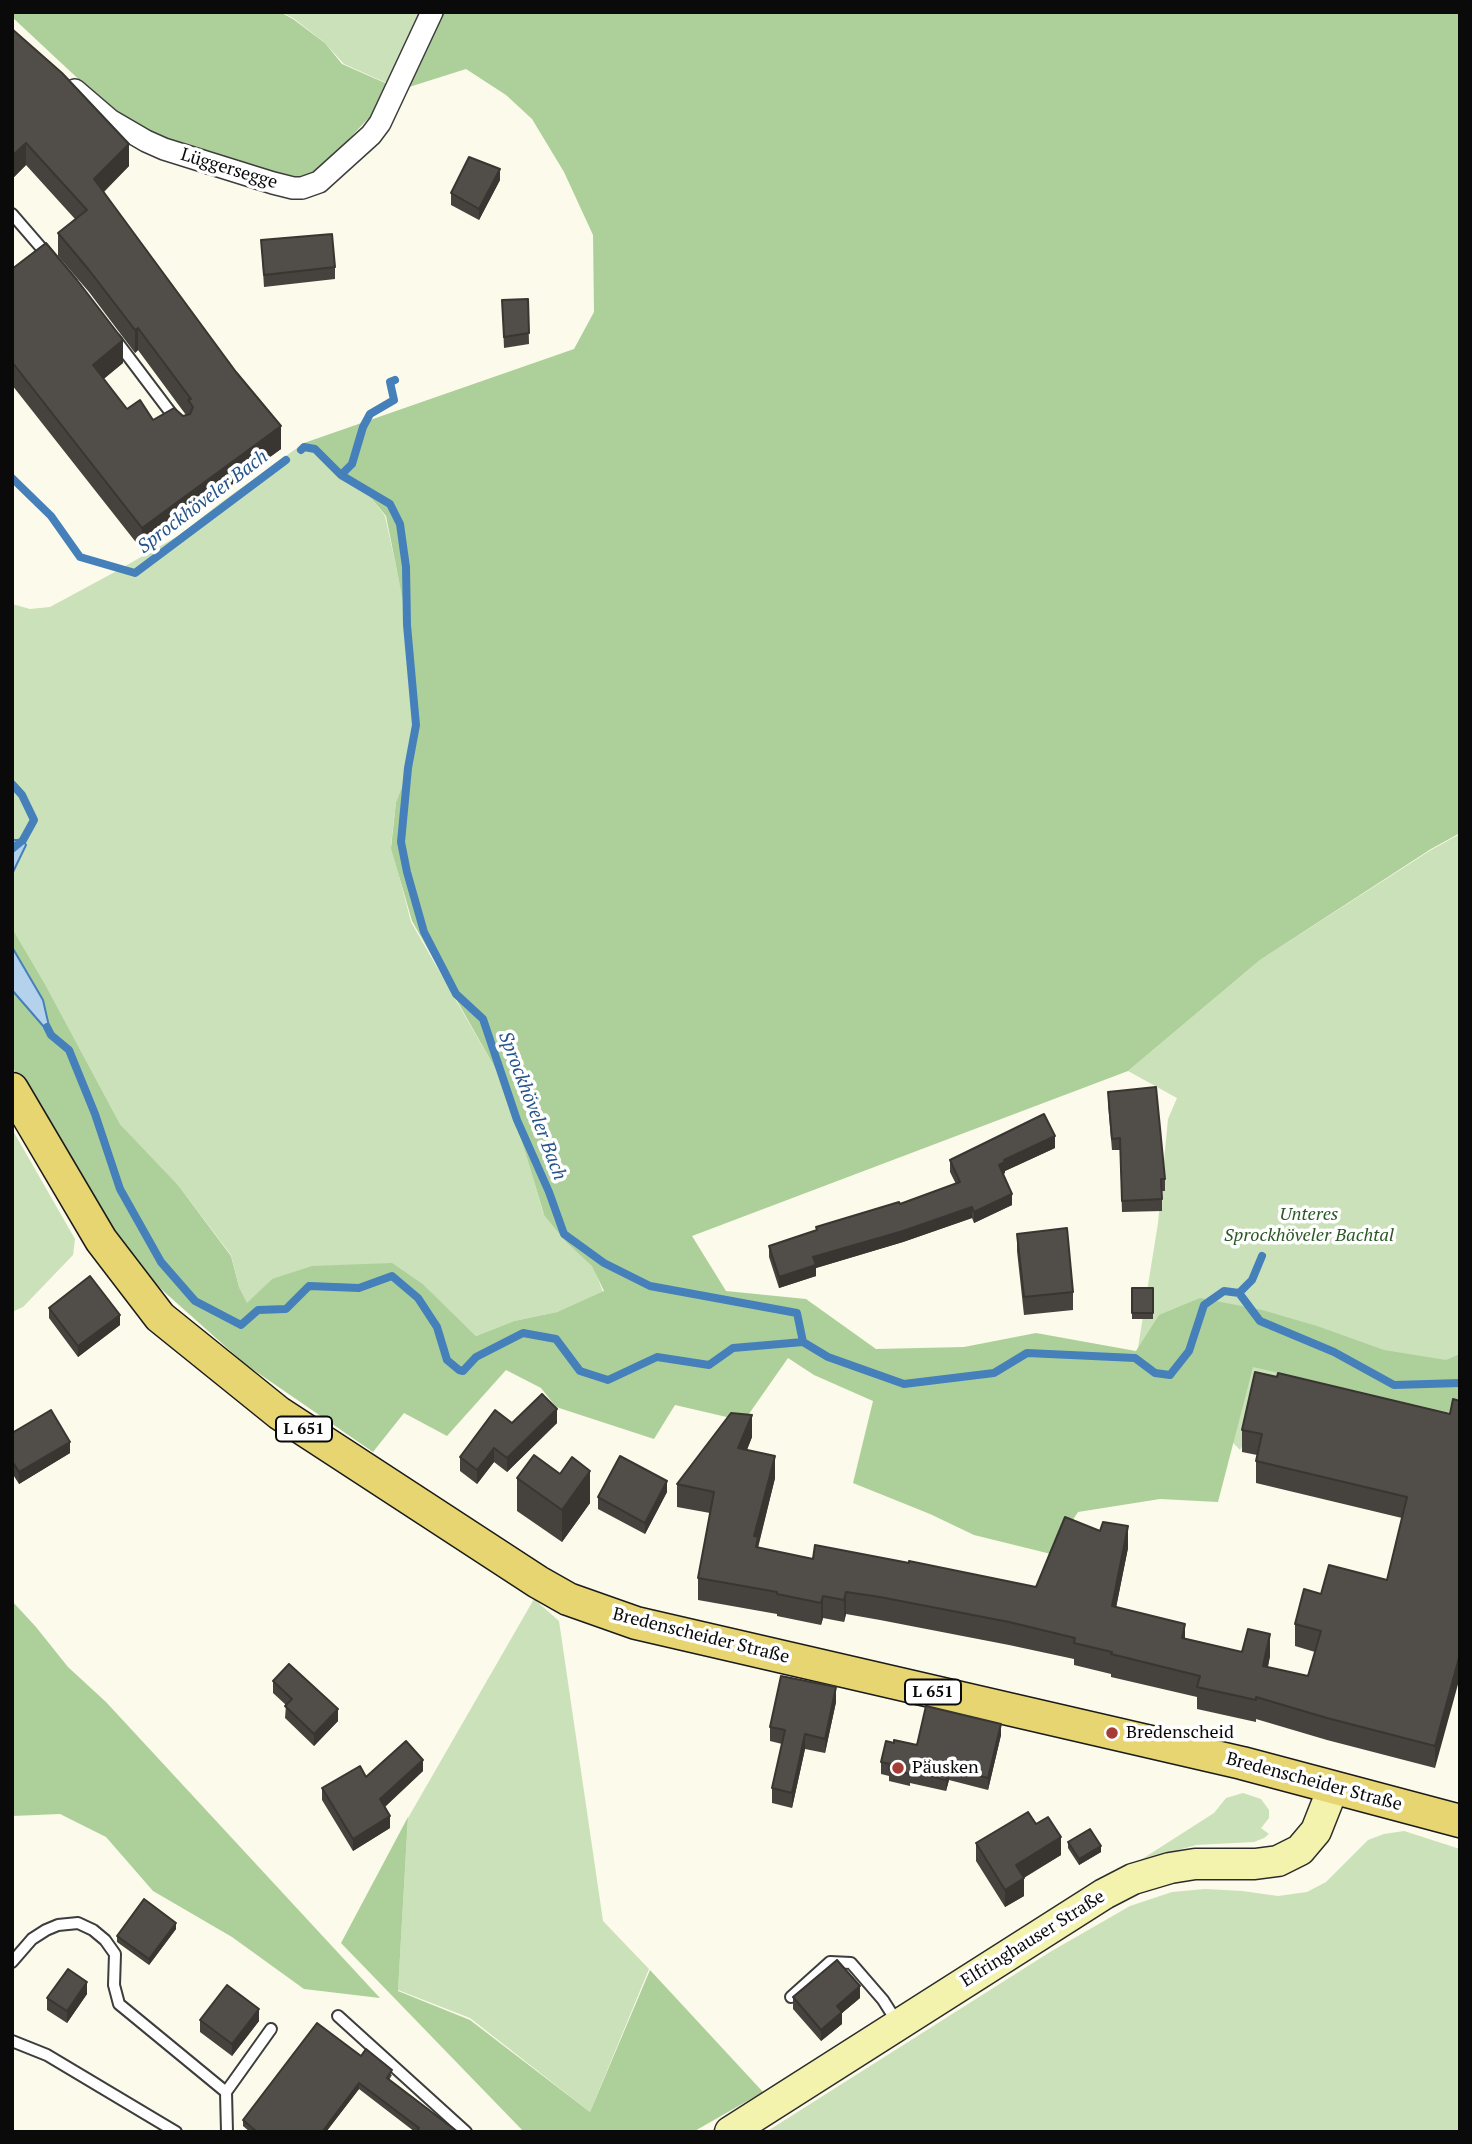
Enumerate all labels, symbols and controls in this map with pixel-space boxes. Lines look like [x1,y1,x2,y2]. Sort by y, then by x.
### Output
street label: Lüggersegge [178,144,280,194]
water label: Sprockhöveler Bach [133,446,273,558]
water label: Sprockhöveler Bach [493,1028,571,1184]
park label: Unteres Sprockhöveler Bachtal [1224,1204,1394,1246]
road number: L 651 [276,1416,332,1442]
street label: Bredenscheider Straße [610,1604,792,1668]
road number: L 651 [905,1680,961,1704]
place label: Bredenscheid [1126,1722,1234,1744]
marker: Bredenscheid [1104,1725,1120,1741]
street label: Bredenscheider Straße [1224,1748,1404,1816]
place label: Päusken [912,1757,979,1779]
marker: Päusken [890,1760,906,1776]
street label: Elfringhauser Straße [957,1886,1109,1992]

